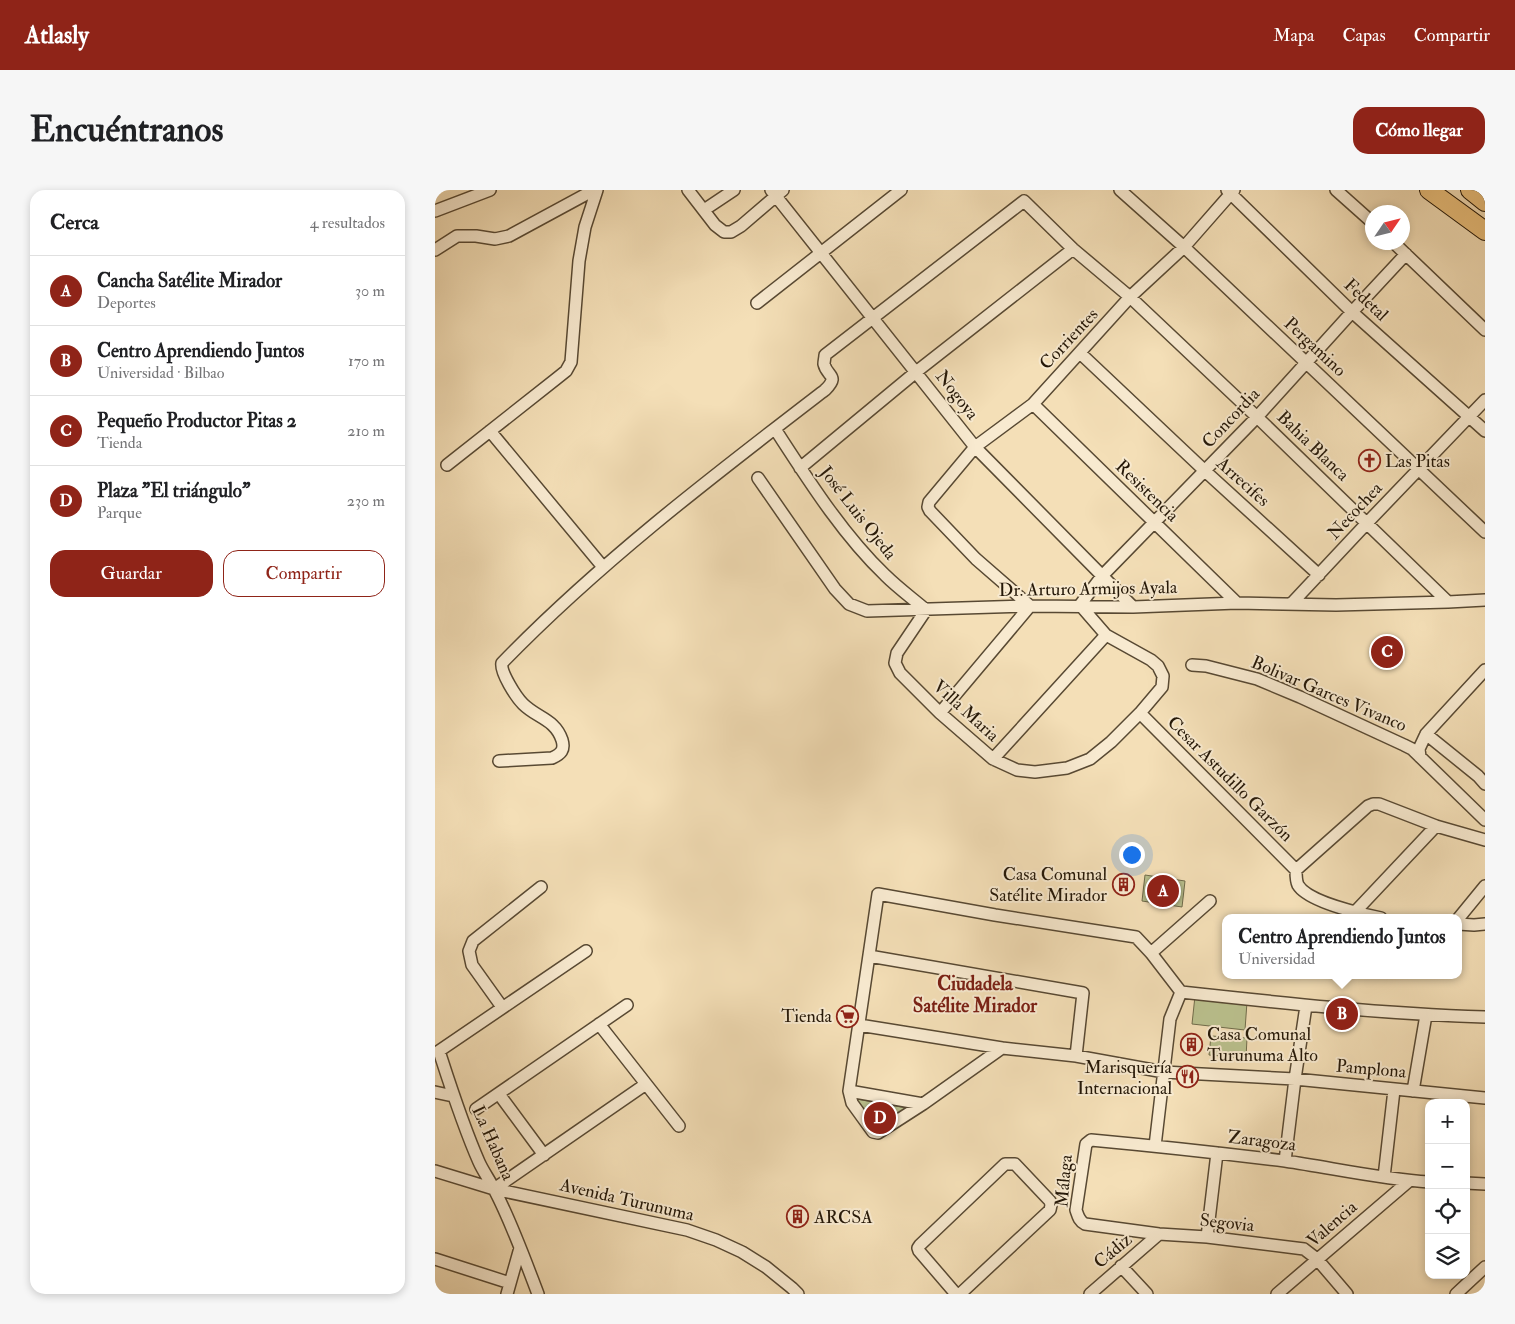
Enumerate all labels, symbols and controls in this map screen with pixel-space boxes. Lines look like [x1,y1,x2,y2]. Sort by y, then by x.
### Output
text: Atlasly [25,20,89,51]
text: Mapa [1273,24,1315,47]
text: Capas [1343,24,1386,47]
text: Compartir [1414,24,1490,47]
button: Cómo llegar [1353,107,1485,154]
text: Encuéntranos [30,108,223,152]
north arrow [1365,205,1410,250]
text: Cerca [50,209,99,236]
text: 4 resultados [310,213,385,233]
text: Cancha Satélite Mirador [97,269,282,293]
street label: Fedetal [1339,274,1393,327]
text: A [61,281,71,301]
text: 30 m [355,281,385,301]
text: Deportes [97,293,156,313]
street label: Corrientes [1035,303,1103,375]
street label: Pergamino [1279,312,1351,382]
text: Centro Aprendiendo Juntos [97,339,304,363]
text: B [61,351,71,371]
text: 170 m [348,351,385,371]
text: Universidad · Bilbao [97,363,225,383]
street label: Nogoya [930,365,984,425]
street label: Concordia [1197,382,1265,453]
street label: Bahia Blanca [1272,406,1355,487]
text: Pequeño Productor Pitas 2 [97,409,297,433]
text: C [60,421,72,441]
text: 210 m [347,421,385,441]
text: Tienda [97,433,142,453]
church icon: Las Pitas [1357,449,1381,473]
place label: Las Pitas [1385,450,1450,473]
street label: Arrecifes [1211,451,1274,512]
street label: Resistencia [1110,455,1184,527]
street label: José Luis Ojeda [814,461,902,565]
street label: Necochea [1322,477,1388,545]
text: Plaza "El triángulo" [97,479,250,503]
text: D [59,491,73,511]
text: 230 m [347,491,385,511]
text: Parque [97,503,142,523]
button: Guardar [50,550,213,597]
button: Compartir [223,550,385,597]
street label: Dr. Arturo Armijos Ayala [998,576,1178,602]
pin: C [1371,633,1403,671]
street label: Bolivar Garces Vivanco [1248,651,1411,737]
street label: Villa Maria [928,675,1004,747]
street label: Cesar Astudillo Garzón [1162,711,1298,847]
your location [1119,842,1145,868]
place label: Casa Comunal Satélite Mirador [989,863,1107,907]
building icon: Casa Comunal Satélite Mirador [1111,872,1135,896]
pin: A [1147,872,1179,910]
popup [1222,914,1462,979]
text: Centro Aprendiendo Juntos [1238,925,1446,949]
text: Universidad [1238,949,1315,969]
district label: Ciudadela Satélite Mirador [913,972,1038,1018]
pin: B [1326,995,1358,1033]
supermarket icon: Tienda [836,1004,860,1028]
place label: Tienda [781,1005,833,1028]
place label: Casa Comunal Turunuma Alto [1207,1023,1318,1067]
building icon: Casa Comunal Turunuma Alto [1179,1032,1203,1056]
street label: Pamplona [1335,1054,1408,1084]
place label: Marisquería Internacional [1077,1056,1173,1100]
restaurant icon: Marisquería Internacional [1176,1065,1200,1089]
pin: D [864,1099,896,1137]
map controls [1425,1099,1470,1279]
button: + [1425,1099,1470,1144]
street label: La Habana [466,1102,520,1184]
street label: Zaragoza [1227,1125,1298,1157]
button: − [1425,1144,1470,1189]
street label: Málaga [1050,1153,1078,1208]
street label: Avenida Turunuma [557,1173,697,1227]
button: locate [1425,1189,1470,1234]
street label: Valencia [1302,1195,1362,1252]
building icon: ARCSA [786,1205,810,1229]
place label: ARCSA [813,1206,873,1229]
street label: Segovia [1199,1209,1256,1237]
street label: Cádiz [1089,1228,1137,1274]
button: layers [1425,1234,1470,1279]

